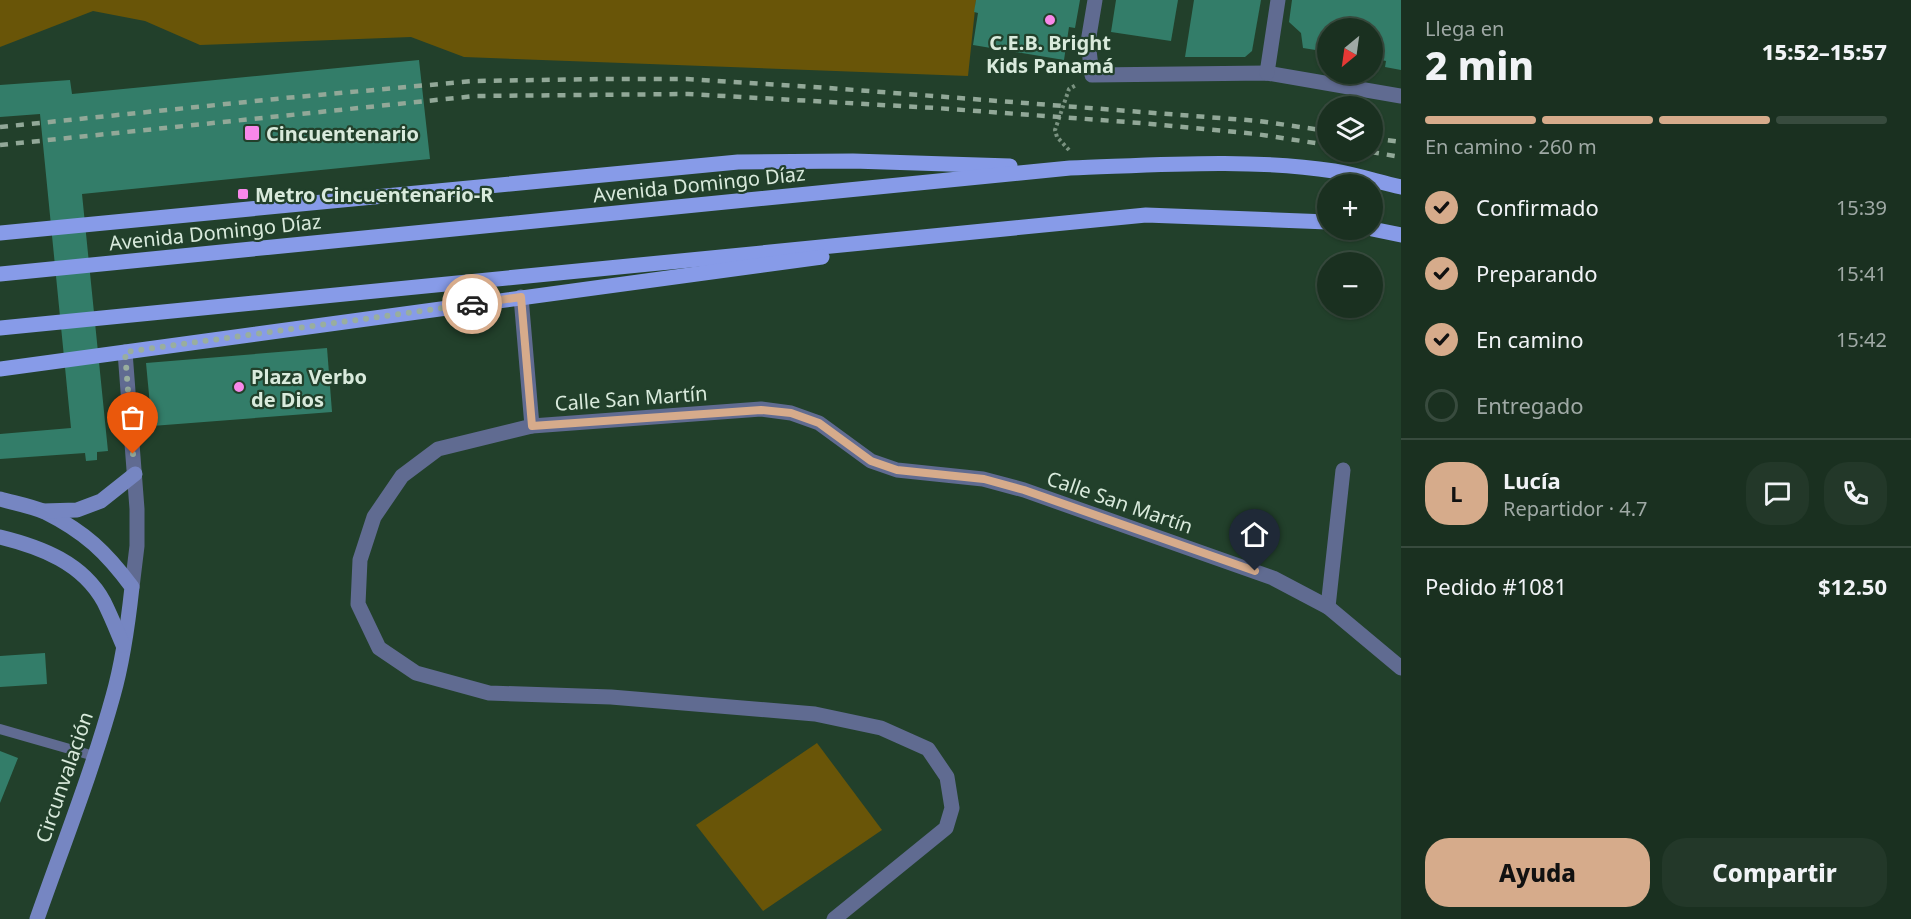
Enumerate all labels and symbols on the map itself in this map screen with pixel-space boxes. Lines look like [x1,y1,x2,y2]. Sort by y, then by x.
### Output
marker: C.E.B. Bright Kids Panamá [1043,13,1057,27]
north arrow [1317,18,1383,84]
place label: C.E.B. Bright Kids Panamá [986,29,1114,79]
place label: Cincuentenario [266,120,419,147]
marker: Cincuentenario [243,124,261,142]
street label: Avenida Domingo Díaz [591,159,807,209]
place label: Metro Cincuentenario-R [255,181,494,208]
marker: Metro Cincuentenario-R [236,187,250,201]
street label: Avenida Domingo Díaz [107,207,323,257]
courier [442,274,502,334]
place label: Plaza Verbo de Dios [251,363,367,413]
street label: Calle San Martín [554,379,708,417]
marker: Plaza Verbo de Dios [232,380,246,394]
pin [107,392,158,454]
street label: Calle San Martín [1043,464,1197,540]
pin [1229,509,1280,571]
street label: Circunvalación [29,708,99,846]

